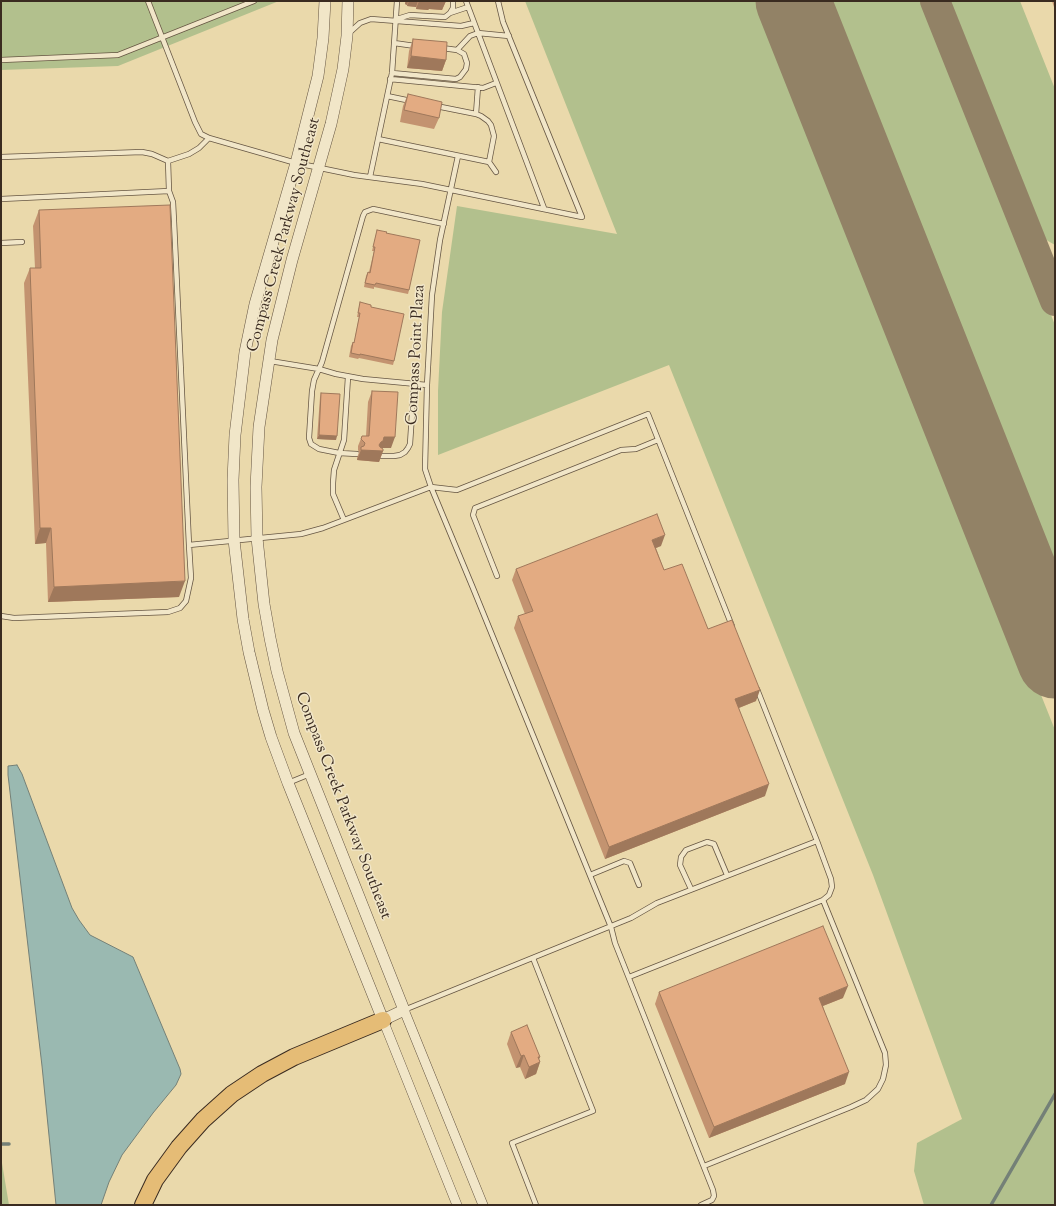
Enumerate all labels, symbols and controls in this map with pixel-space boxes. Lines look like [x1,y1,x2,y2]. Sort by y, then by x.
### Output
street label: Compass Creek Parkway Southeast [244,116,326,354]
street label: Compass Point Plaza [404,284,430,426]
street label: Compass Creek Parkway Southeast [290,690,394,922]

